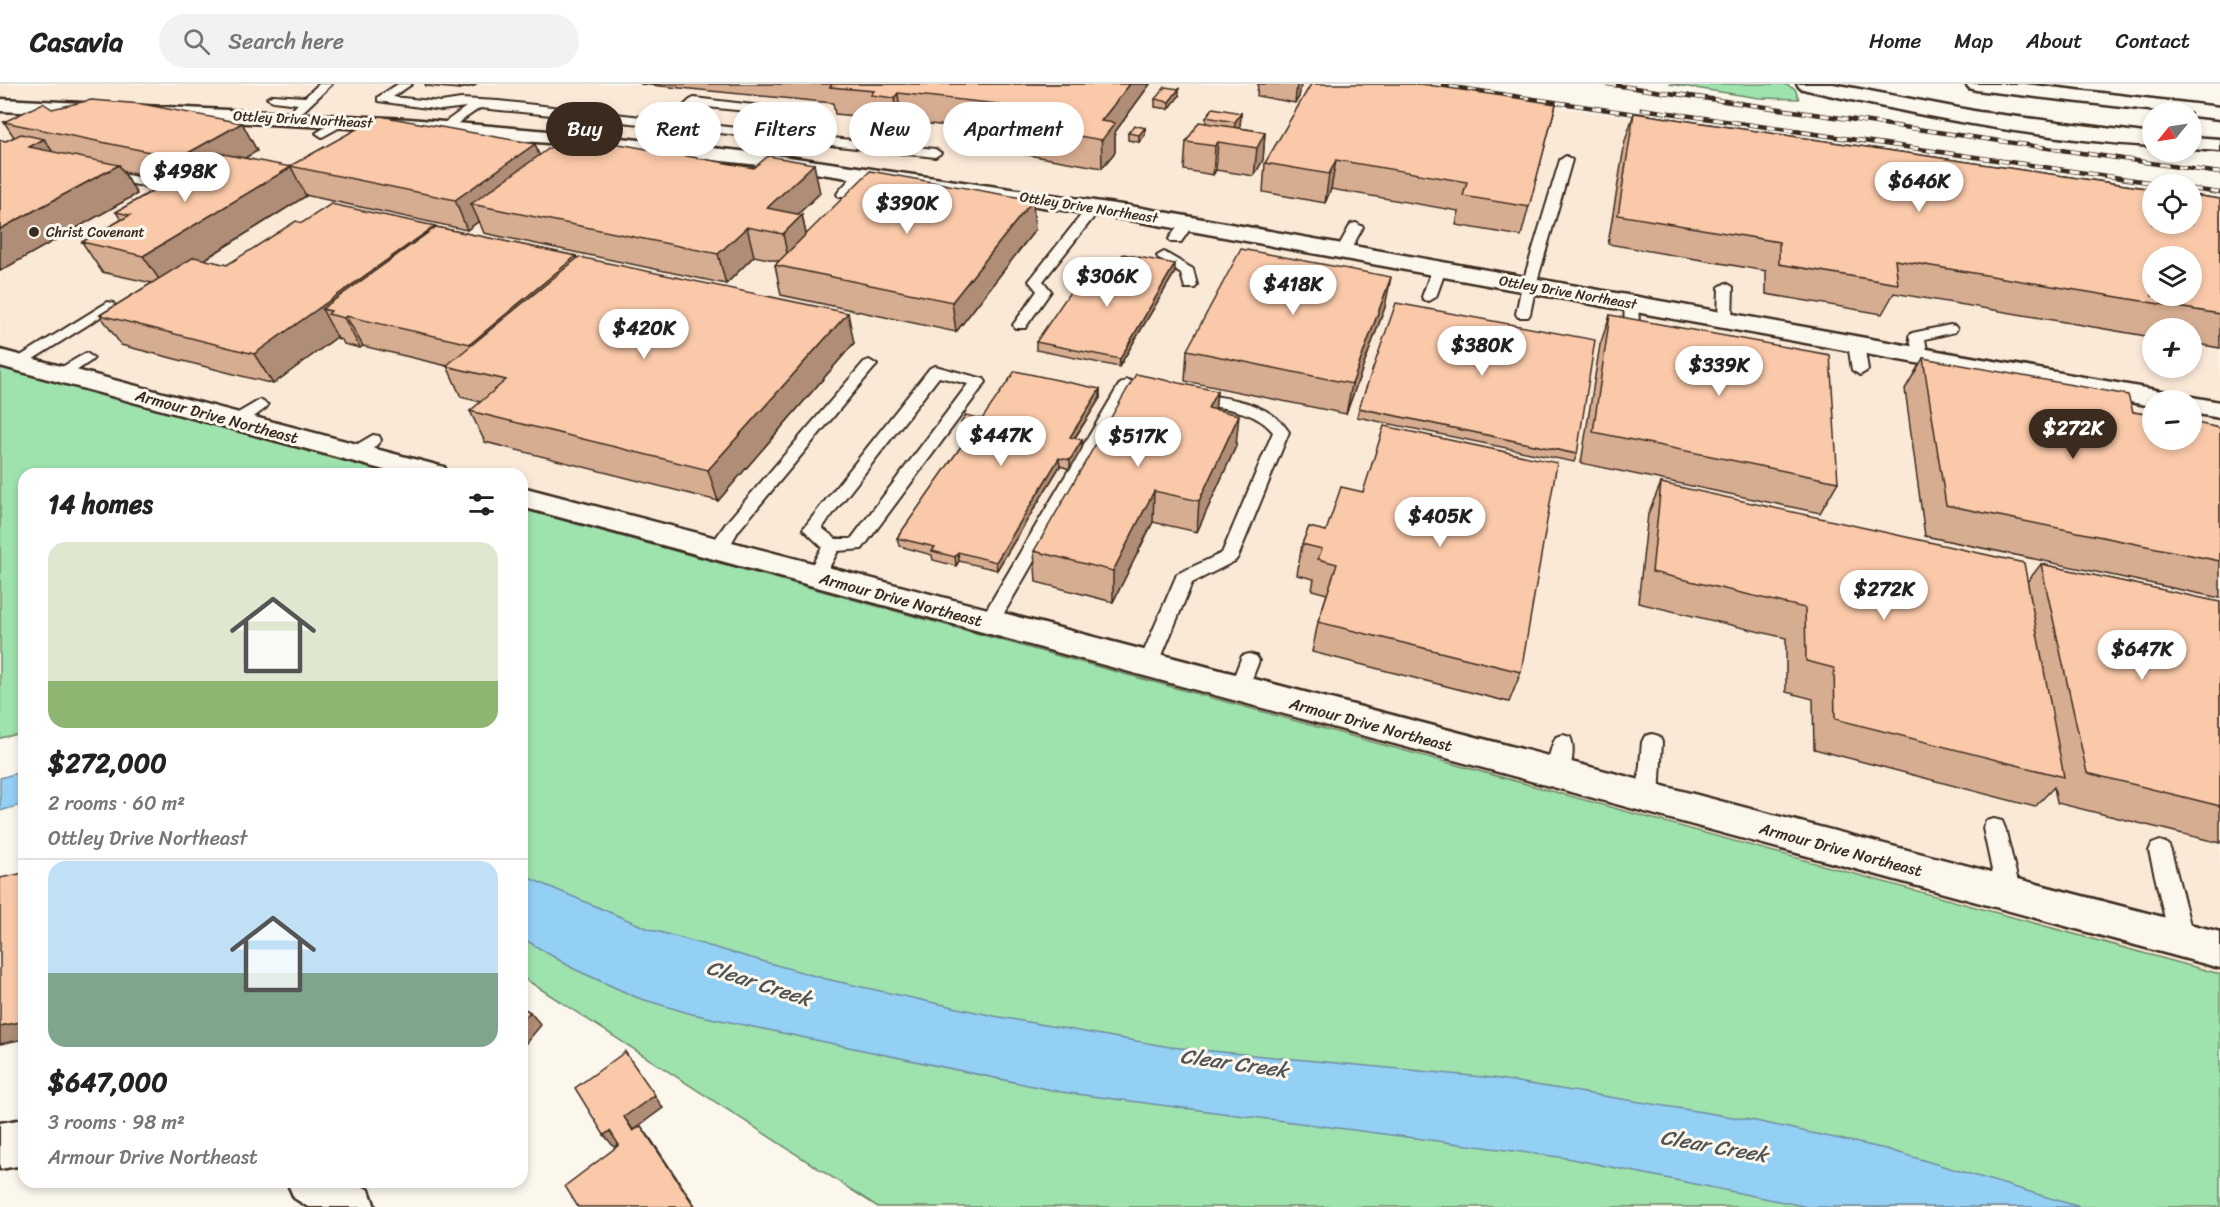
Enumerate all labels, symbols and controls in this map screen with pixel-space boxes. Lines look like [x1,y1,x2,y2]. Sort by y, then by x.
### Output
search box [159,14,579,68]
text: Casavia [30,17,123,66]
text: Search here [228,22,344,61]
text: Home [1869,22,1921,60]
text: Map [1954,22,1993,60]
text: About [2026,22,2083,60]
text: Contact [2116,22,2190,60]
icon: search [180,25,213,58]
chip: Buy [546,102,623,156]
chip: Rent [635,102,721,156]
chip: Filters [733,102,837,156]
chip: New [849,102,931,156]
chip: Apartment [943,102,1084,156]
north arrow [2142,102,2202,162]
map controls [2142,102,2202,450]
street label: Ottley Drive Northeast [233,103,375,136]
pin: $498K [143,152,227,203]
text: $498K [154,154,216,189]
pin: $646K [1877,162,1961,213]
text: $646K [1889,164,1949,199]
button: locate [2142,174,2202,234]
pin: $390K [865,184,949,235]
street label: Ottley Drive Northeast [1018,184,1161,231]
text: $390K [876,186,938,221]
place label: Christ Covenant [46,220,145,245]
marker: Christ Covenant [27,225,41,239]
button: layers [2142,246,2202,306]
pin: $306K [1065,257,1149,308]
text: $306K [1077,259,1137,294]
pin: $418K [1251,265,1335,316]
text: $418K [1264,267,1322,302]
street label: Ottley Drive Northeast [1497,268,1640,317]
pin: $420K [602,309,686,360]
text: $420K [613,311,675,346]
button: + [2142,318,2202,378]
pin: $380K [1440,326,1524,377]
text: $380K [1451,328,1513,363]
pin: $339K [1677,346,1761,397]
text: $339K [1689,348,1749,383]
street label: Armour Drive Northeast [131,381,302,452]
button: − [2142,390,2202,450]
pin: $272K [2031,409,2115,460]
text: $272K [2043,411,2103,446]
pin: $447K [959,416,1043,467]
pin: $517K [1096,417,1180,468]
text: $447K [970,418,1032,453]
text: $517K [1109,419,1167,454]
text: 14 homes [48,481,153,527]
icon: filters [465,488,498,521]
pin: $405K [1398,497,1482,548]
text: $405K [1409,499,1471,534]
street label: Armour Drive Northeast [815,564,986,635]
pin: $272K [1842,570,1926,621]
text: $272K [1854,572,1914,607]
icon: home [219,581,327,689]
pin: $647K [2100,630,2184,681]
text: $647K [2112,632,2172,667]
street label: Armour Drive Northeast [1285,689,1456,760]
text: $272,000 [48,740,167,786]
text: 2 rooms · 60 m² [48,786,185,821]
street label: Armour Drive Northeast [1755,814,1926,885]
text: Ottley Drive Northeast [48,821,247,856]
icon: home [219,900,327,1008]
water label: Clear Creek [702,948,819,1019]
water label: Clear Creek [1178,1037,1293,1090]
text: $647,000 [48,1059,168,1105]
text: 3 rooms · 98 m² [48,1105,185,1140]
water label: Clear Creek [1657,1118,1773,1175]
text: Armour Drive Northeast [48,1140,258,1175]

